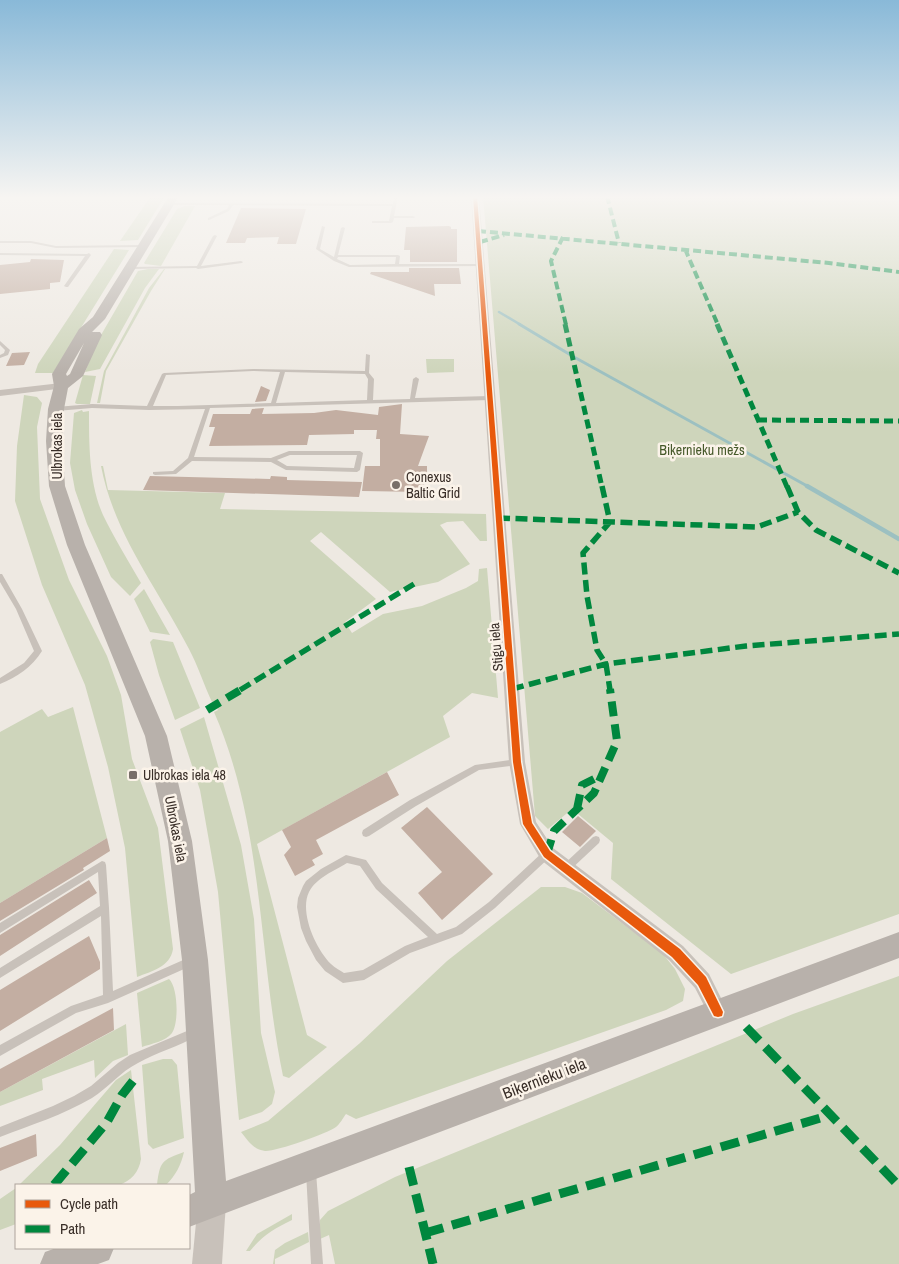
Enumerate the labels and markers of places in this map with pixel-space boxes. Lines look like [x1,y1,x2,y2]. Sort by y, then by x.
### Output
place label: Conexus Baltic Grid [406,468,460,502]
marker: Conexus Baltic Grid [390,479,402,491]
place label: Ulbrokas iela 48 [143,766,226,784]
marker: Ulbrokas iela 48 [127,769,139,781]

